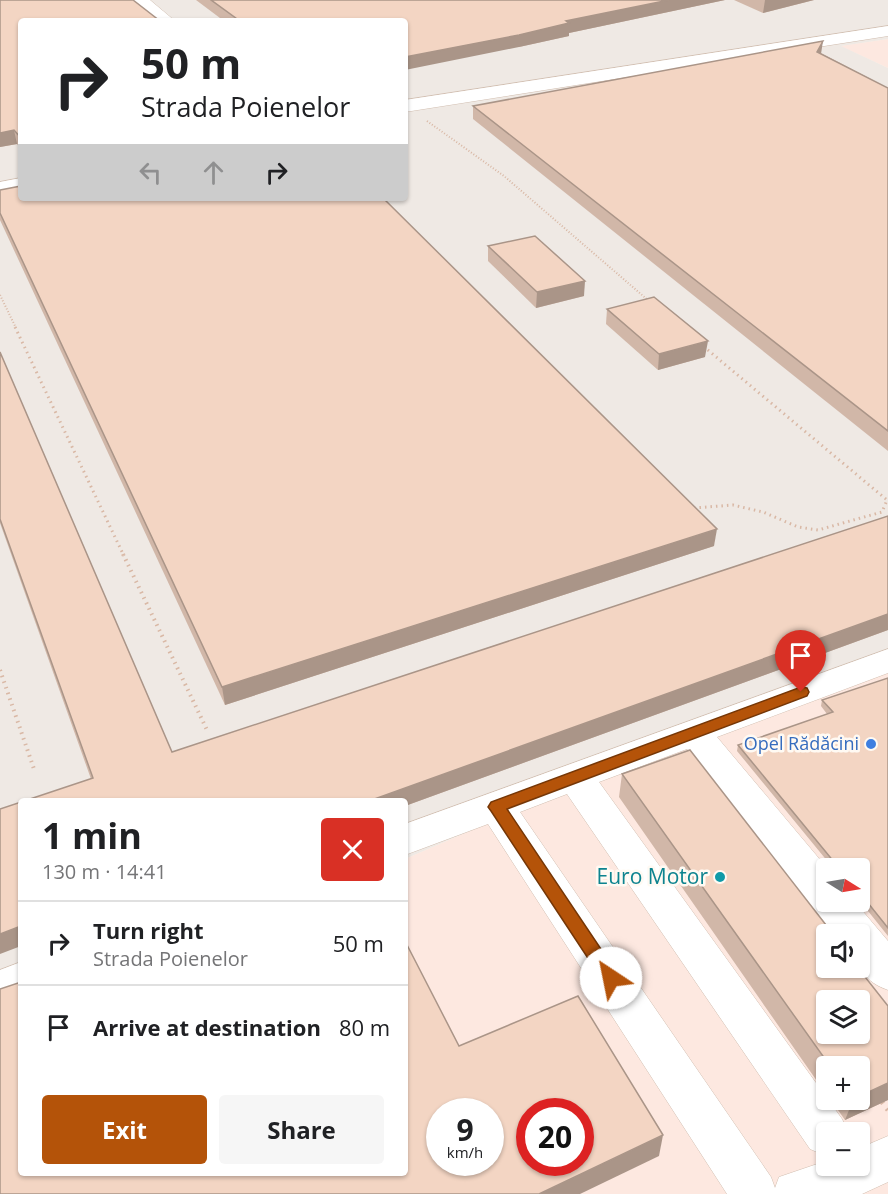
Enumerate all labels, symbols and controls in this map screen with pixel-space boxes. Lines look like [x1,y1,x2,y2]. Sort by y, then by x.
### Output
text: 50 m [141,34,241,91]
icon: right [42,42,120,120]
text: Strada Poienelor [141,88,350,125]
icon: left [134,156,167,189]
icon: ahead [197,156,230,189]
icon: right [260,156,293,189]
pin [775,630,826,692]
icon: arrive [784,639,817,672]
place label: Opel Rădăcini [744,731,859,755]
marker: Opel Rădăcini [864,737,878,751]
text: 1 min [42,811,142,860]
button: close [321,818,384,881]
text: 130 m · 14:41 [42,858,167,885]
north arrow [816,858,870,912]
map controls [816,858,870,1176]
place label: Euro Motor [597,862,708,890]
marker: Euro Motor [713,870,727,884]
text: Turn right [93,915,204,945]
button: sound [816,924,870,978]
icon: right [42,927,75,960]
text: 50 m [333,928,384,958]
text: Strada Poienelor [93,945,248,972]
position arrow [579,946,643,1010]
button: layers [816,990,870,1044]
icon: arrive [42,1011,75,1044]
text: Arrive at destination [93,1012,321,1042]
text: 80 m [339,1012,390,1042]
button: + [816,1056,870,1110]
button: Exit [42,1095,207,1164]
button: Share [219,1095,384,1164]
speed limit sign: 20 [516,1098,594,1176]
text: 9 [456,1109,474,1150]
button: − [816,1122,870,1176]
text: km/h [447,1142,483,1162]

